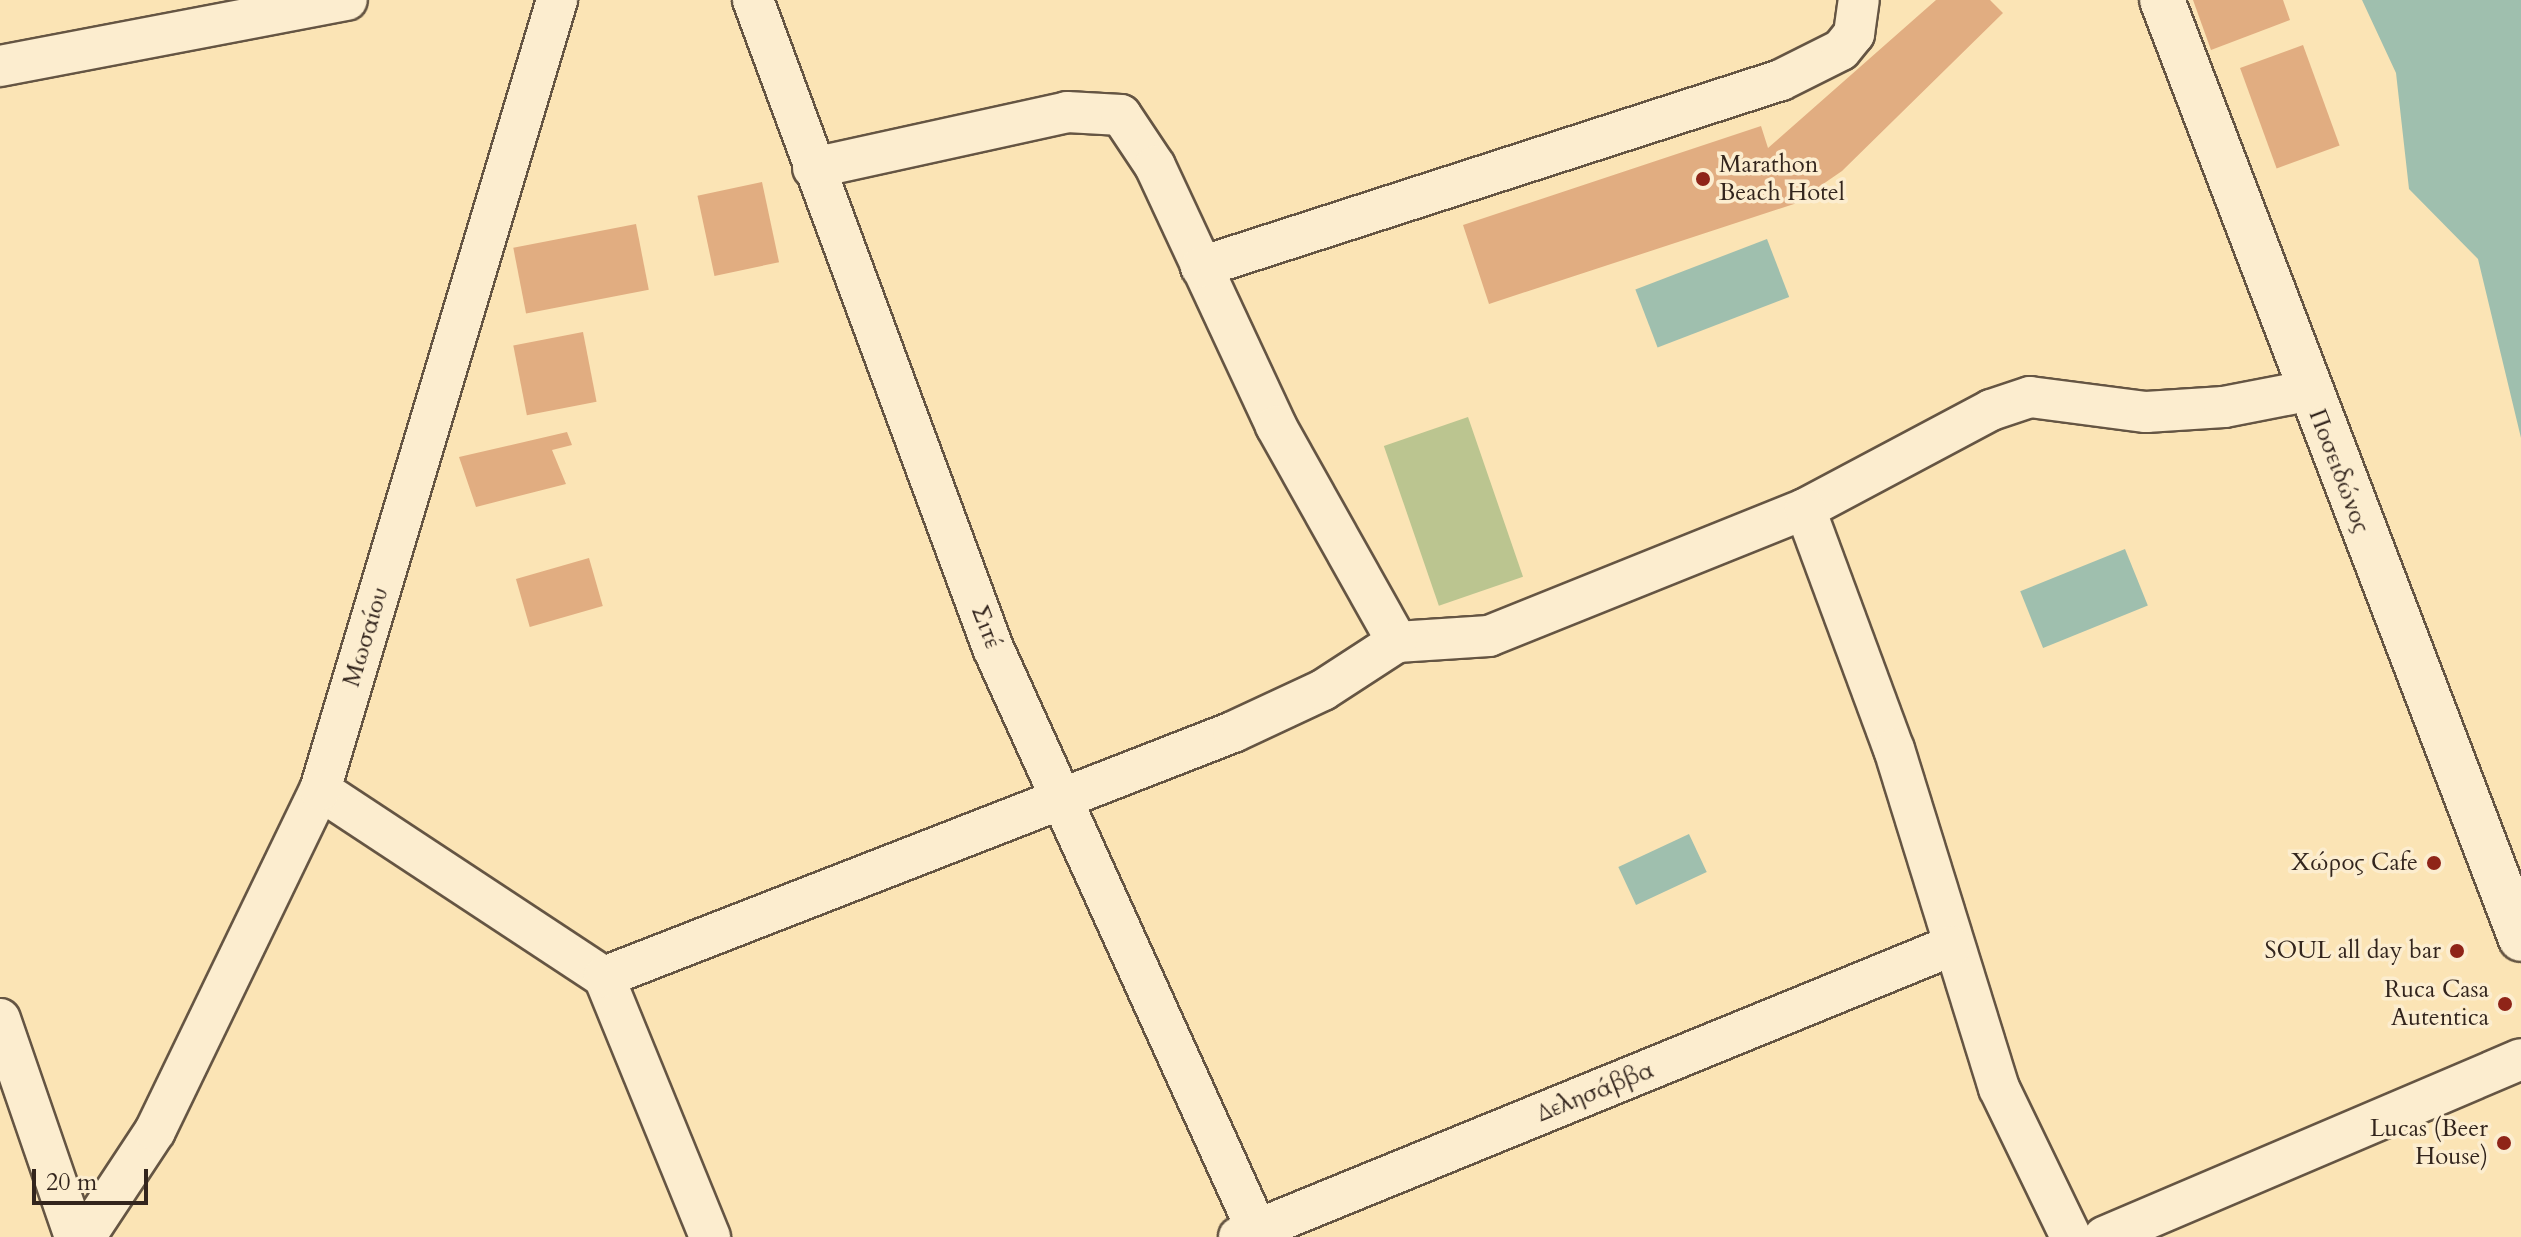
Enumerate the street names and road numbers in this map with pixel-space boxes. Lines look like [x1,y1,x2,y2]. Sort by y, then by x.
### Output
street label: Ποσειδώνος [2302,405,2376,537]
street label: Μωσαίου [337,584,395,690]
street label: Σιτέ [965,601,1007,653]
street label: Δελησάββα [1533,1056,1657,1128]

